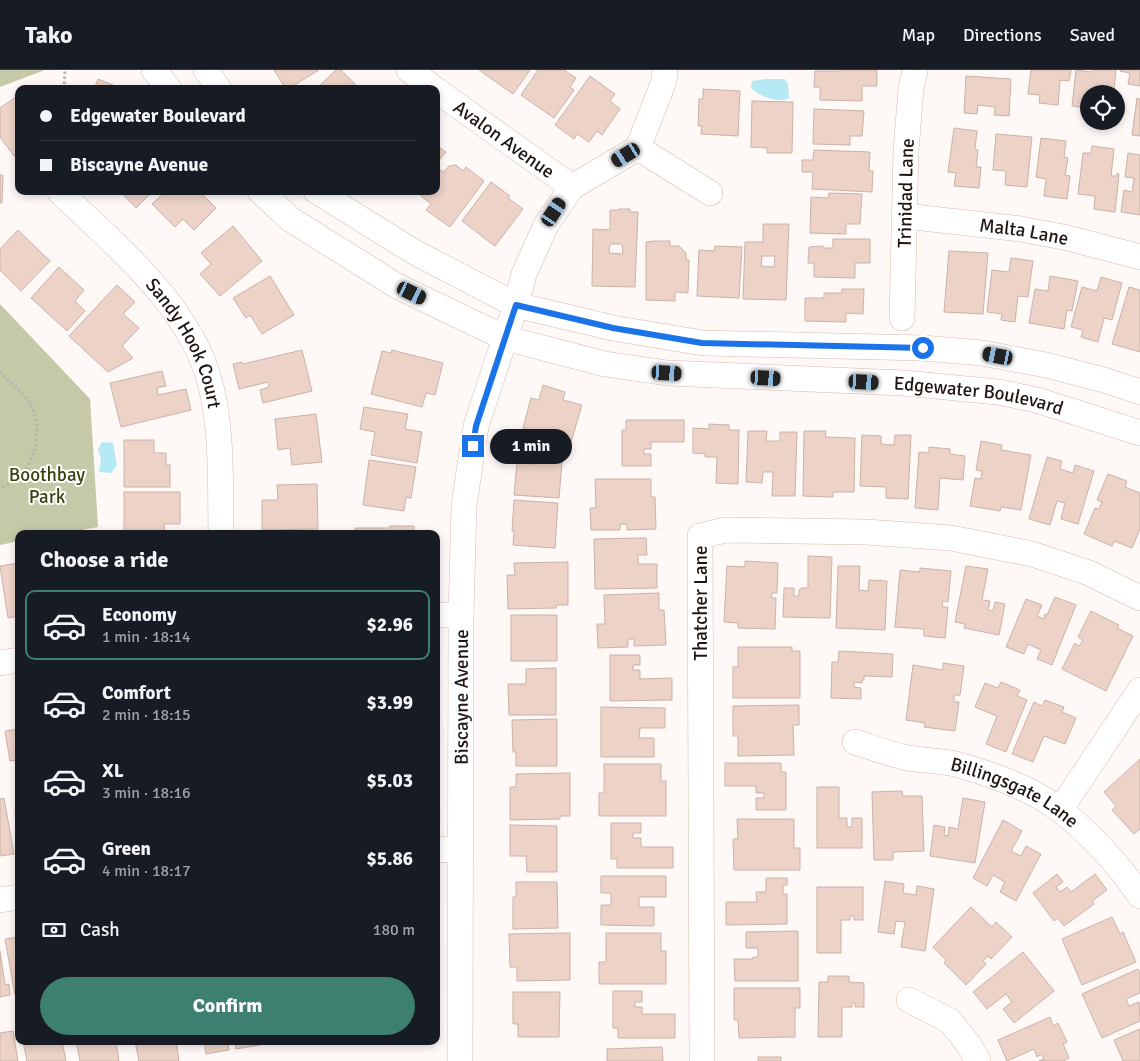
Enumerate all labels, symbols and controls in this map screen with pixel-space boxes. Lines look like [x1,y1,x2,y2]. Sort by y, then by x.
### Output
text: Tako [25,20,73,50]
text: Map [902,24,935,46]
text: Directions [963,24,1042,46]
text: Saved [1070,24,1115,46]
map controls [1080,85,1125,130]
button: locate [1080,85,1125,130]
street label: Avalon Avenue [448,95,559,184]
text: Edgewater Boulevard [70,104,246,128]
street label: Trinidad Lane [893,137,920,248]
car [609,141,642,169]
text: Biscayne Avenue [70,153,208,177]
car [539,195,568,229]
street label: Malta Lane [978,213,1070,251]
street label: Sandy Hook Court [140,273,226,411]
car [395,280,428,306]
route start [912,337,934,359]
car [981,346,1014,366]
car [651,365,682,381]
car [750,370,781,386]
street label: Edgewater Boulevard [893,372,1066,421]
car [848,374,879,390]
callout: 1 min [490,428,573,464]
route end [462,435,484,457]
text: 1 min [512,436,550,456]
park label: Boothbay Park [9,463,85,509]
text: Choose a ride [40,546,168,573]
street label: Thatcher Lane [689,546,713,660]
icon: car [42,603,87,648]
text: Economy [102,603,176,627]
text: $2.96 [367,613,413,637]
text: 1 min · 18:14 [102,627,191,647]
street label: Biscayne Avenue [450,629,474,765]
icon: car [42,681,87,726]
text: Comfort [102,681,171,705]
text: $3.99 [367,691,413,715]
text: 2 min · 18:15 [102,705,191,725]
street label: Billingsgate Lane [948,752,1083,833]
icon: car [42,759,87,804]
text: XL [102,759,124,783]
text: $5.03 [367,769,413,793]
text: 3 min · 18:16 [102,783,191,803]
icon: car [42,837,87,882]
text: Green [102,837,151,861]
text: $5.86 [367,847,413,871]
text: 4 min · 18:17 [102,861,191,881]
icon: cash [40,916,68,944]
text: Cash [80,918,120,942]
text: 180 m [373,920,415,940]
button: Confirm [40,977,415,1035]

